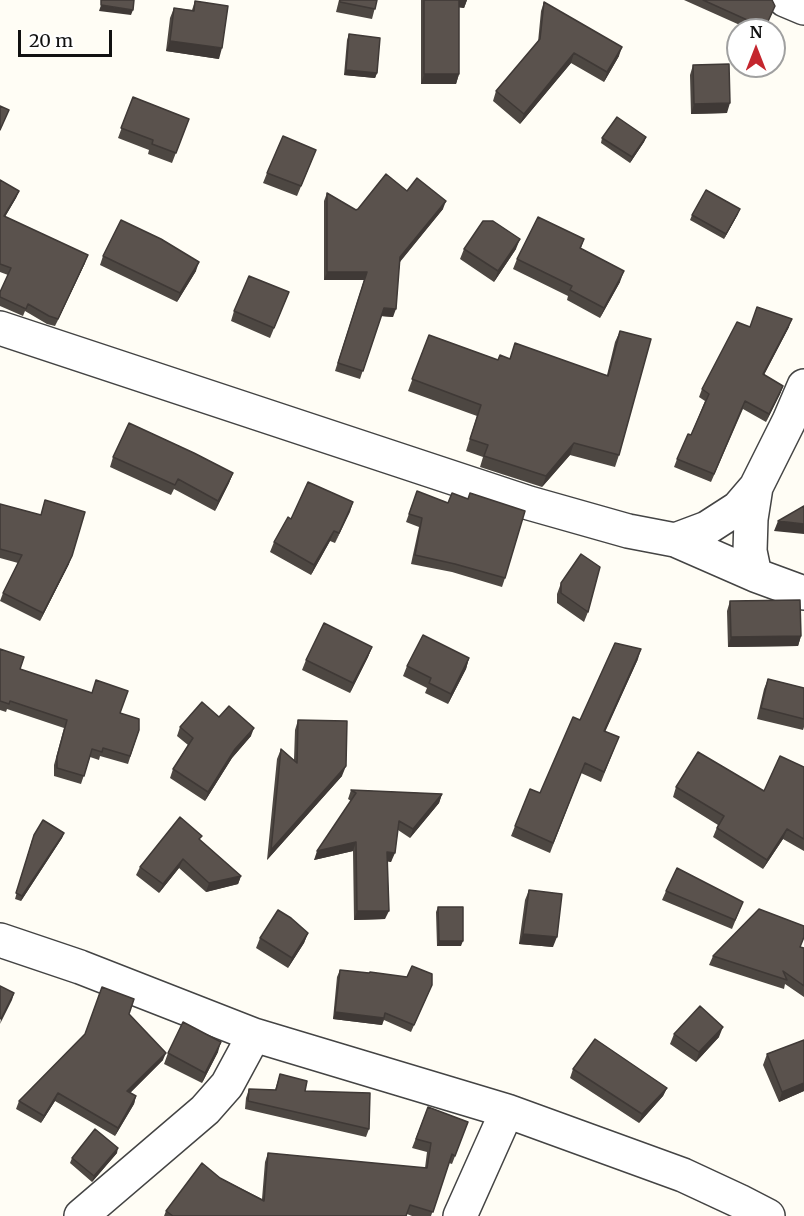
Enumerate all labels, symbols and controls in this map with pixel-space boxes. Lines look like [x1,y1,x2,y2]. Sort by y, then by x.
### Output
scale bar [21,18,116,56]
north arrow [726,18,786,78]
text: N [750,22,762,42]
text: 20 m [29,29,73,52]

